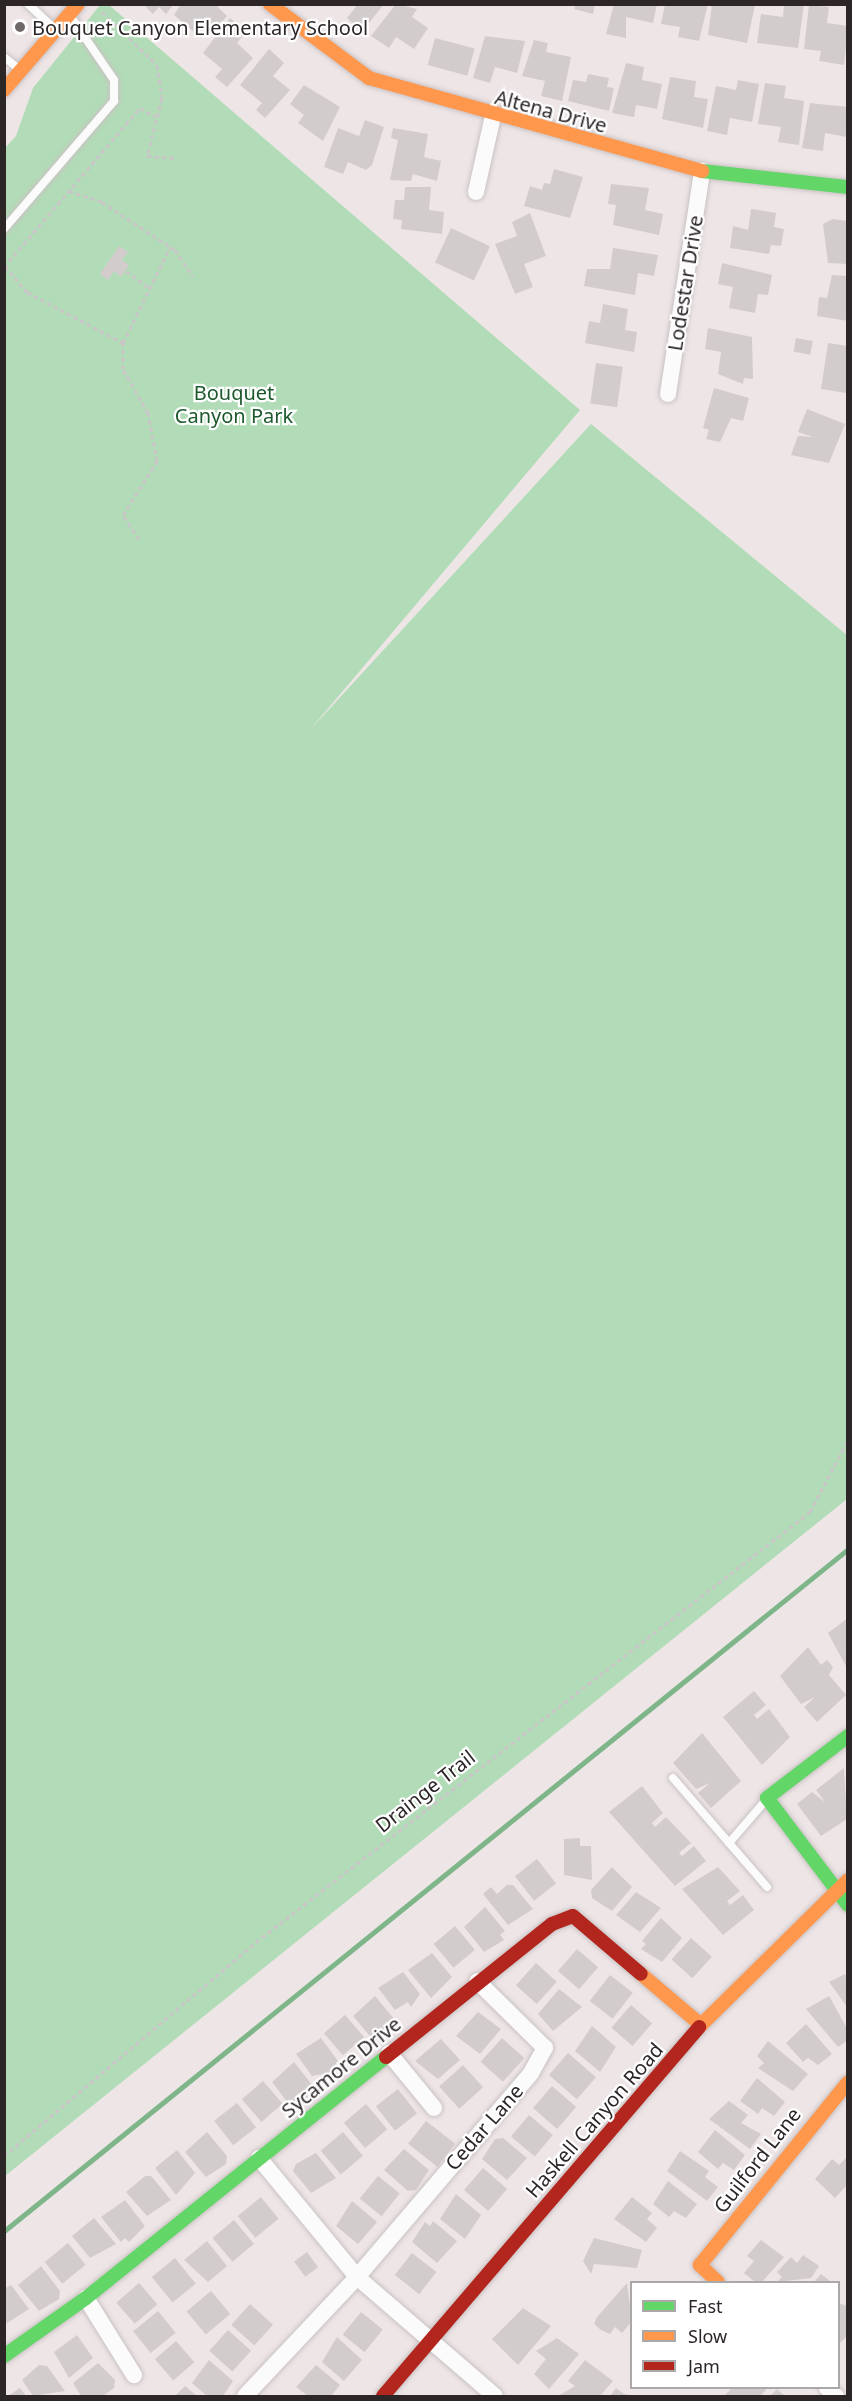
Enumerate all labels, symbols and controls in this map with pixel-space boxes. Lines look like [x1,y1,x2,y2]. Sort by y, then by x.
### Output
place label: Bouquet Canyon Elementary School [32,15,368,39]
marker: Bouquet Canyon Elementary School [13,20,27,34]
street label: Altena Drive [493,85,609,137]
street label: Lodestar Drive [662,213,708,353]
park label: Bouquet Canyon Park [175,380,293,427]
street label: Drainge Trail [371,1745,479,1837]
street label: Sycamore Drive [276,2012,406,2122]
street label: Haskell Canyon Road [520,2038,668,2202]
street label: Cedar Lane [440,2079,528,2175]
street label: Guilford Lane [708,2103,806,2217]
legend [630,2281,840,2389]
text: Fast [688,2294,723,2318]
text: Slow [688,2324,727,2348]
text: Jam [688,2354,720,2378]

